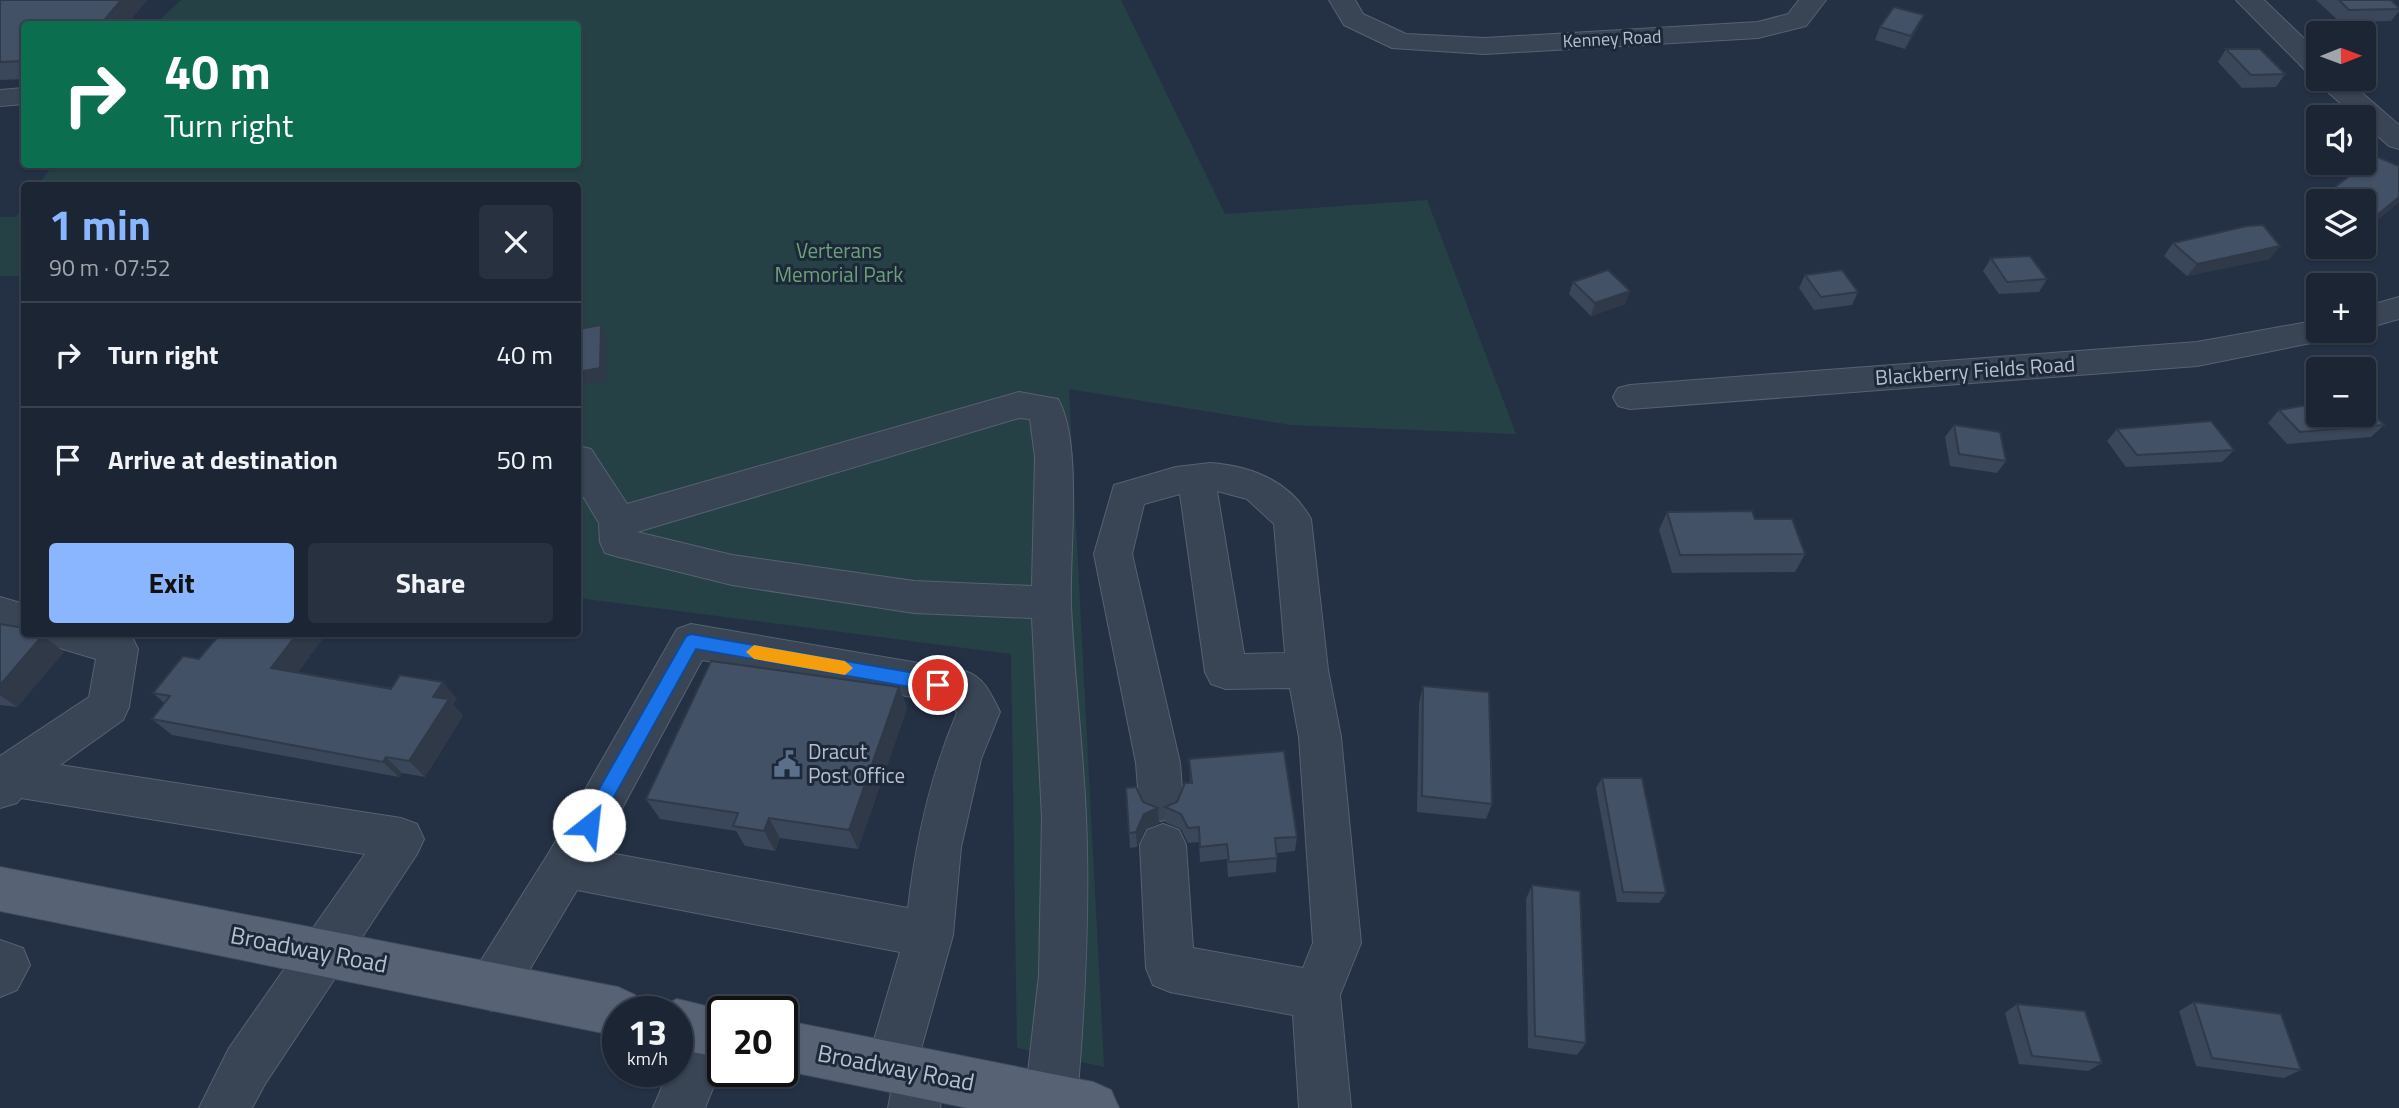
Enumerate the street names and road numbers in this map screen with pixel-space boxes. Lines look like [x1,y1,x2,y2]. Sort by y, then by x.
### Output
street label: Kenney Road [1562,22,1662,55]
street label: Blackberry Fields Road [1874,347,2076,393]
street label: Broadway Road [228,916,391,982]
street label: Broadway Road [815,1034,978,1100]

